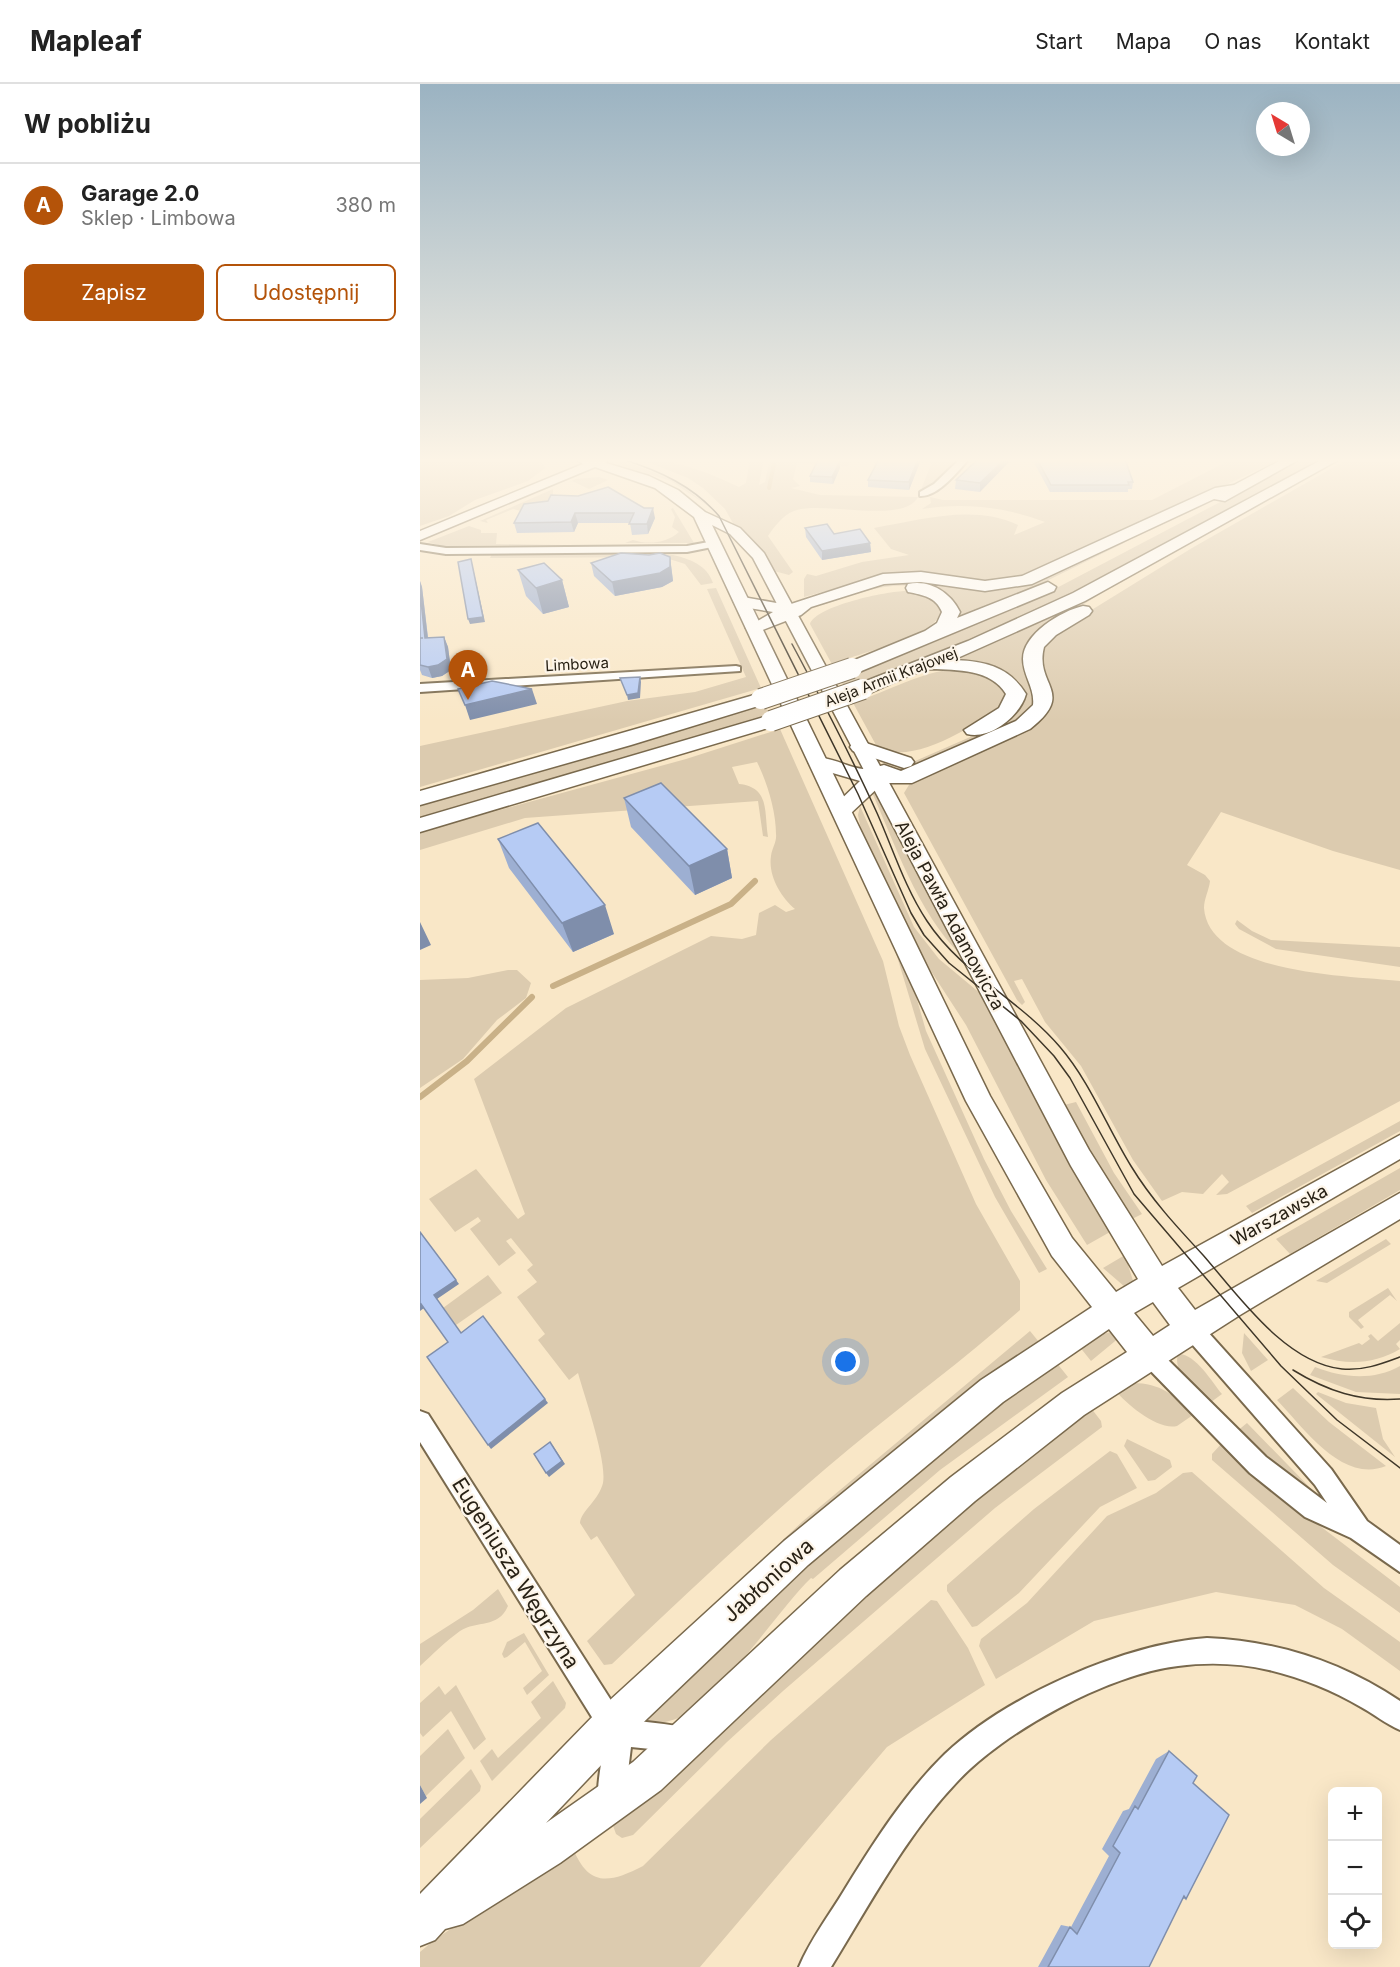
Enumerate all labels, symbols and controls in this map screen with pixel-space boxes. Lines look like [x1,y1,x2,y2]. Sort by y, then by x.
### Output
text: Mapleaf [30,24,142,58]
text: Start [1035,29,1083,54]
text: Mapa [1116,29,1171,54]
text: O nas [1204,29,1262,54]
text: Kontakt [1295,29,1370,54]
north arrow [1256,102,1310,156]
text: W pobliżu [24,108,151,139]
text: Garage 2.0 [81,180,199,206]
text: A [36,193,51,217]
text: 380 m [336,193,396,217]
text: Sklep · Limbowa [81,206,236,230]
button: Zapisz [24,264,204,321]
button: Udostępnij [216,264,396,321]
street label: Aleja Armii Krajowej [822,643,960,711]
pin: A [448,650,488,700]
street label: Limbowa [545,653,609,675]
street label: Aleja Pawła Adamowicza [891,817,1009,1013]
street label: Warszawska [1227,1180,1331,1250]
your location [831,1347,860,1376]
street label: Eugeniusza Węgrzyna [447,1473,585,1673]
street label: Jabłoniowa [718,1533,818,1627]
map controls [1328,1787,1382,1949]
button: + [1328,1787,1382,1841]
button: − [1328,1841,1382,1895]
button: locate [1328,1895,1382,1949]

